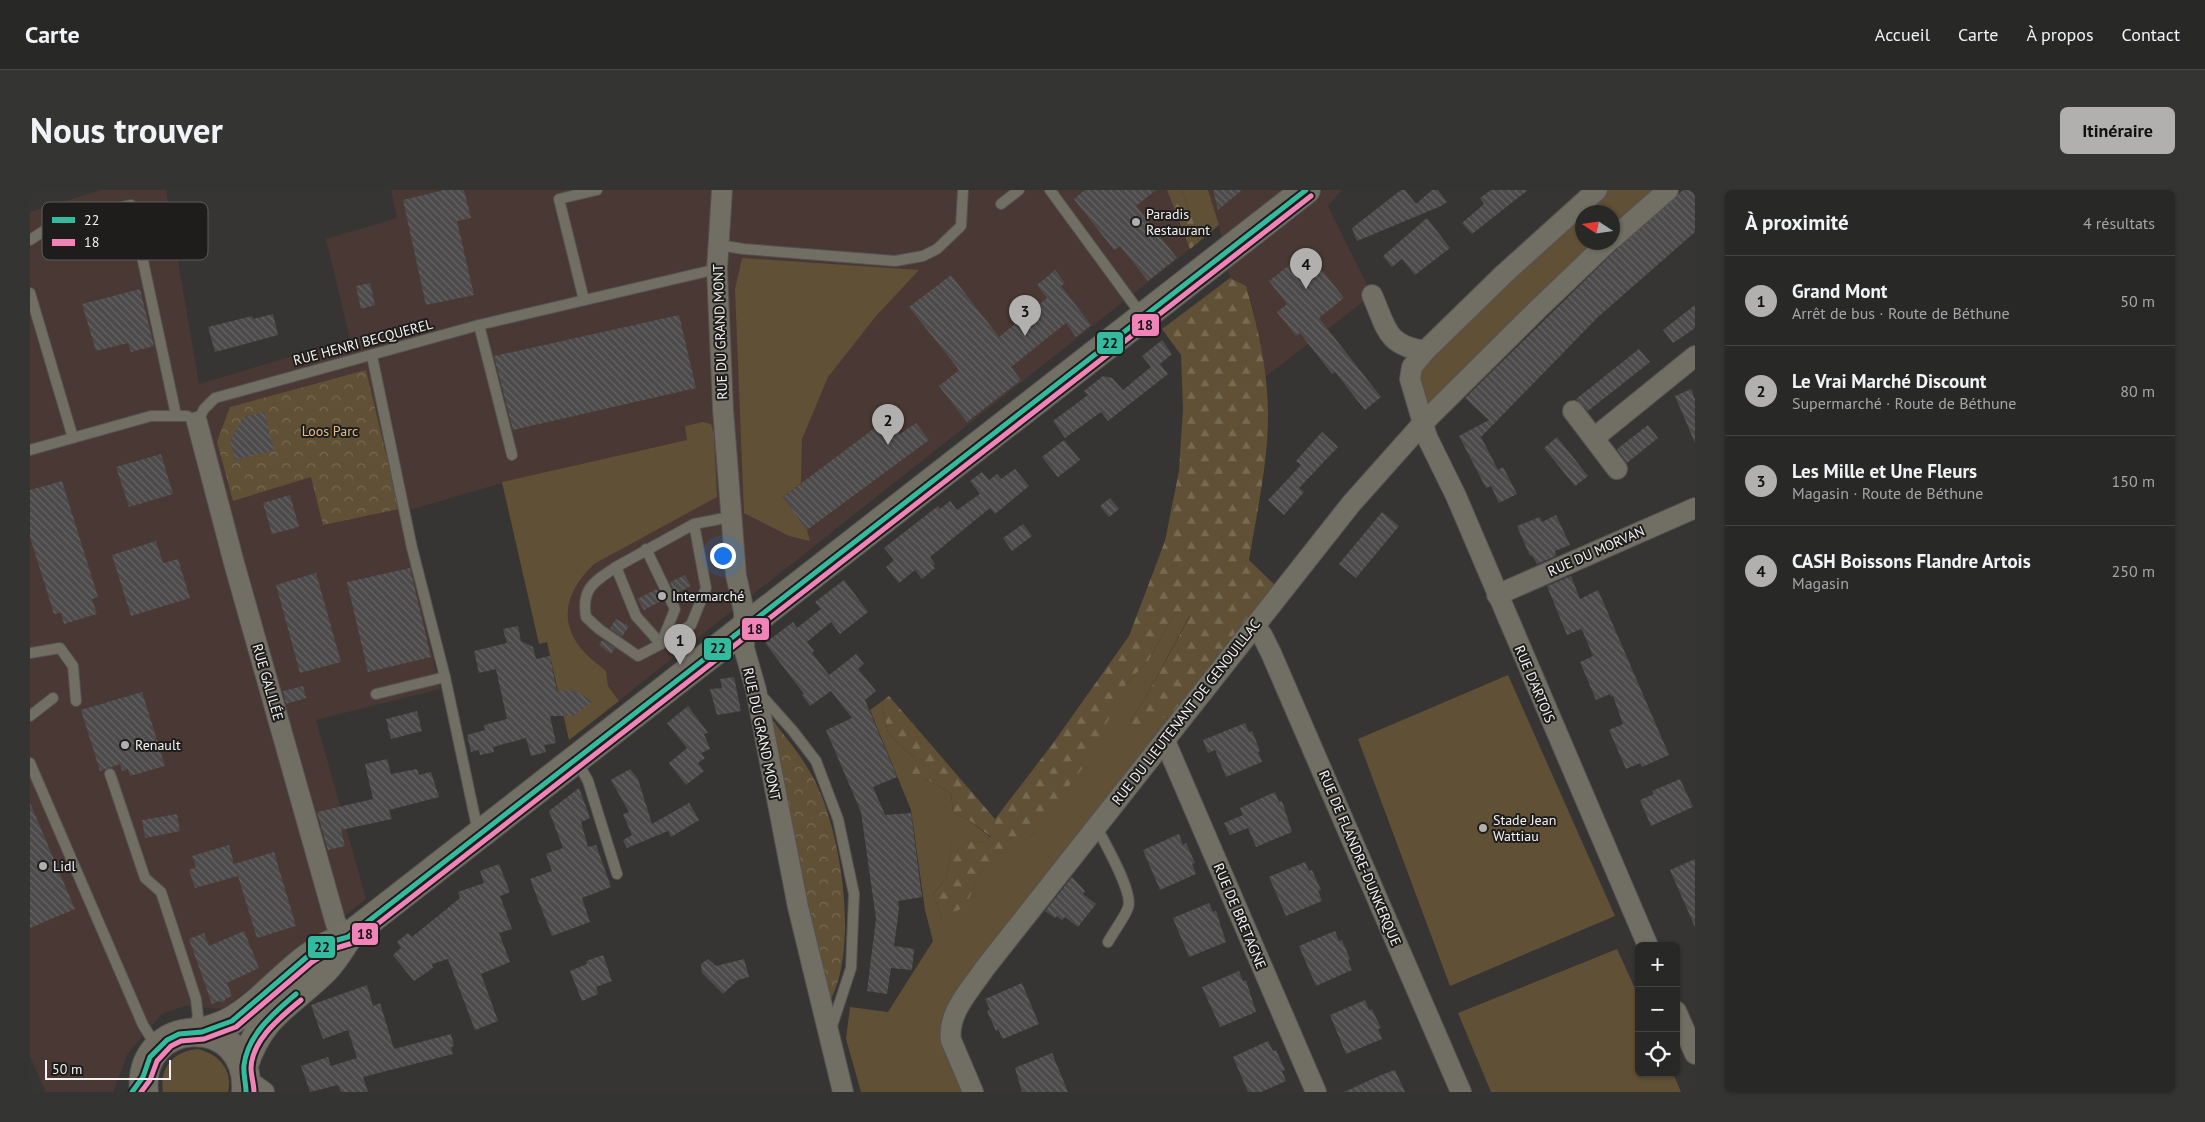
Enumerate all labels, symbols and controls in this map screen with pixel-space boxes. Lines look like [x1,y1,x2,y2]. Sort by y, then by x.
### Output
text: Carte [25,19,80,50]
text: Accueil [1875,23,1930,46]
text: Carte [1958,23,1999,46]
text: À propos [2027,23,2094,46]
text: Contact [2122,23,2180,46]
text: Nous trouver [30,107,223,153]
button: Itinéraire [2060,107,2175,154]
legend [42,202,208,260]
place label: Paradis Restaurant [1146,205,1210,239]
north arrow [1575,205,1620,250]
text: À proximité [1745,209,1849,236]
text: 22 [84,211,99,229]
text: 4 résultats [2083,213,2155,233]
marker: Paradis Restaurant [1130,216,1142,228]
text: 18 [84,233,99,251]
pin: 4 [1290,248,1322,289]
street label: RUE DU GRAND MONT [709,264,731,400]
text: Grand Mont [1792,279,1887,303]
text: 1 [1756,291,1766,311]
text: 50 m [2120,291,2155,311]
pin: 3 [1009,295,1041,336]
text: Arrêt de bus · Route de Béthune [1792,303,2010,323]
line badge: 18 [1131,313,1160,337]
street label: RUE HENRI BECQUEREL [291,315,435,369]
text: 18 [1137,316,1153,334]
line badge: 22 [1096,331,1124,355]
text: 22 [1102,334,1118,352]
text: Le Vrai Marché Discount [1792,369,1986,393]
text: 2 [1756,381,1766,401]
text: 80 m [2120,381,2155,401]
text: Supermarché · Route de Béthune [1792,393,2016,413]
pin: 2 [872,404,904,445]
park label: Loos Parc [302,422,358,440]
text: Les Mille et Une Fleurs [1792,459,1977,483]
text: 3 [1756,471,1766,491]
text: 150 m [2112,471,2155,491]
text: Magasin · Route de Béthune [1792,483,1983,503]
street label: RUE DU MORVAN [1545,522,1647,580]
your location [710,543,736,569]
text: CASH Boissons Flandre Artois [1792,549,2031,573]
text: 4 [1756,561,1766,581]
text: 250 m [2112,561,2155,581]
text: Magasin [1792,573,1849,593]
place label: Intermarché [672,587,744,605]
marker: Intermarché [656,590,668,602]
street label: RUE DU LIEUTENANT DE GENOUILLAC [1108,615,1264,809]
line badge: 18 [741,617,770,641]
text: 18 [747,620,763,638]
pin: 1 [664,624,696,665]
line badge: 22 [703,637,732,661]
text: 22 [710,639,726,657]
street label: RUE GALILÉE [248,642,288,722]
street label: RUE D'ARTOIS [1511,643,1559,725]
street label: RUE DU GRAND MONT [739,666,785,802]
place label: Renault [135,736,181,754]
marker: Renault [119,739,131,751]
street label: RUE DE FLANDRE-DUNKERQUE [1315,768,1405,948]
place label: Stade Jean Wattiau [1493,811,1556,845]
marker: Stade Jean Wattiau [1477,822,1489,834]
place label: Lidl [53,857,76,875]
marker: Lidl [37,860,49,872]
street label: RUE DE BRETAGNE [1210,860,1270,972]
line badge: 18 [351,922,379,946]
text: 18 [357,925,373,943]
line badge: 22 [307,935,336,959]
text: 22 [314,938,330,956]
map controls [1635,942,1680,1077]
button: + [1635,942,1680,987]
button: − [1635,987,1680,1032]
button: locate [1635,1032,1680,1077]
scale bar [45,1057,171,1080]
text: 50 m [52,1060,82,1078]

